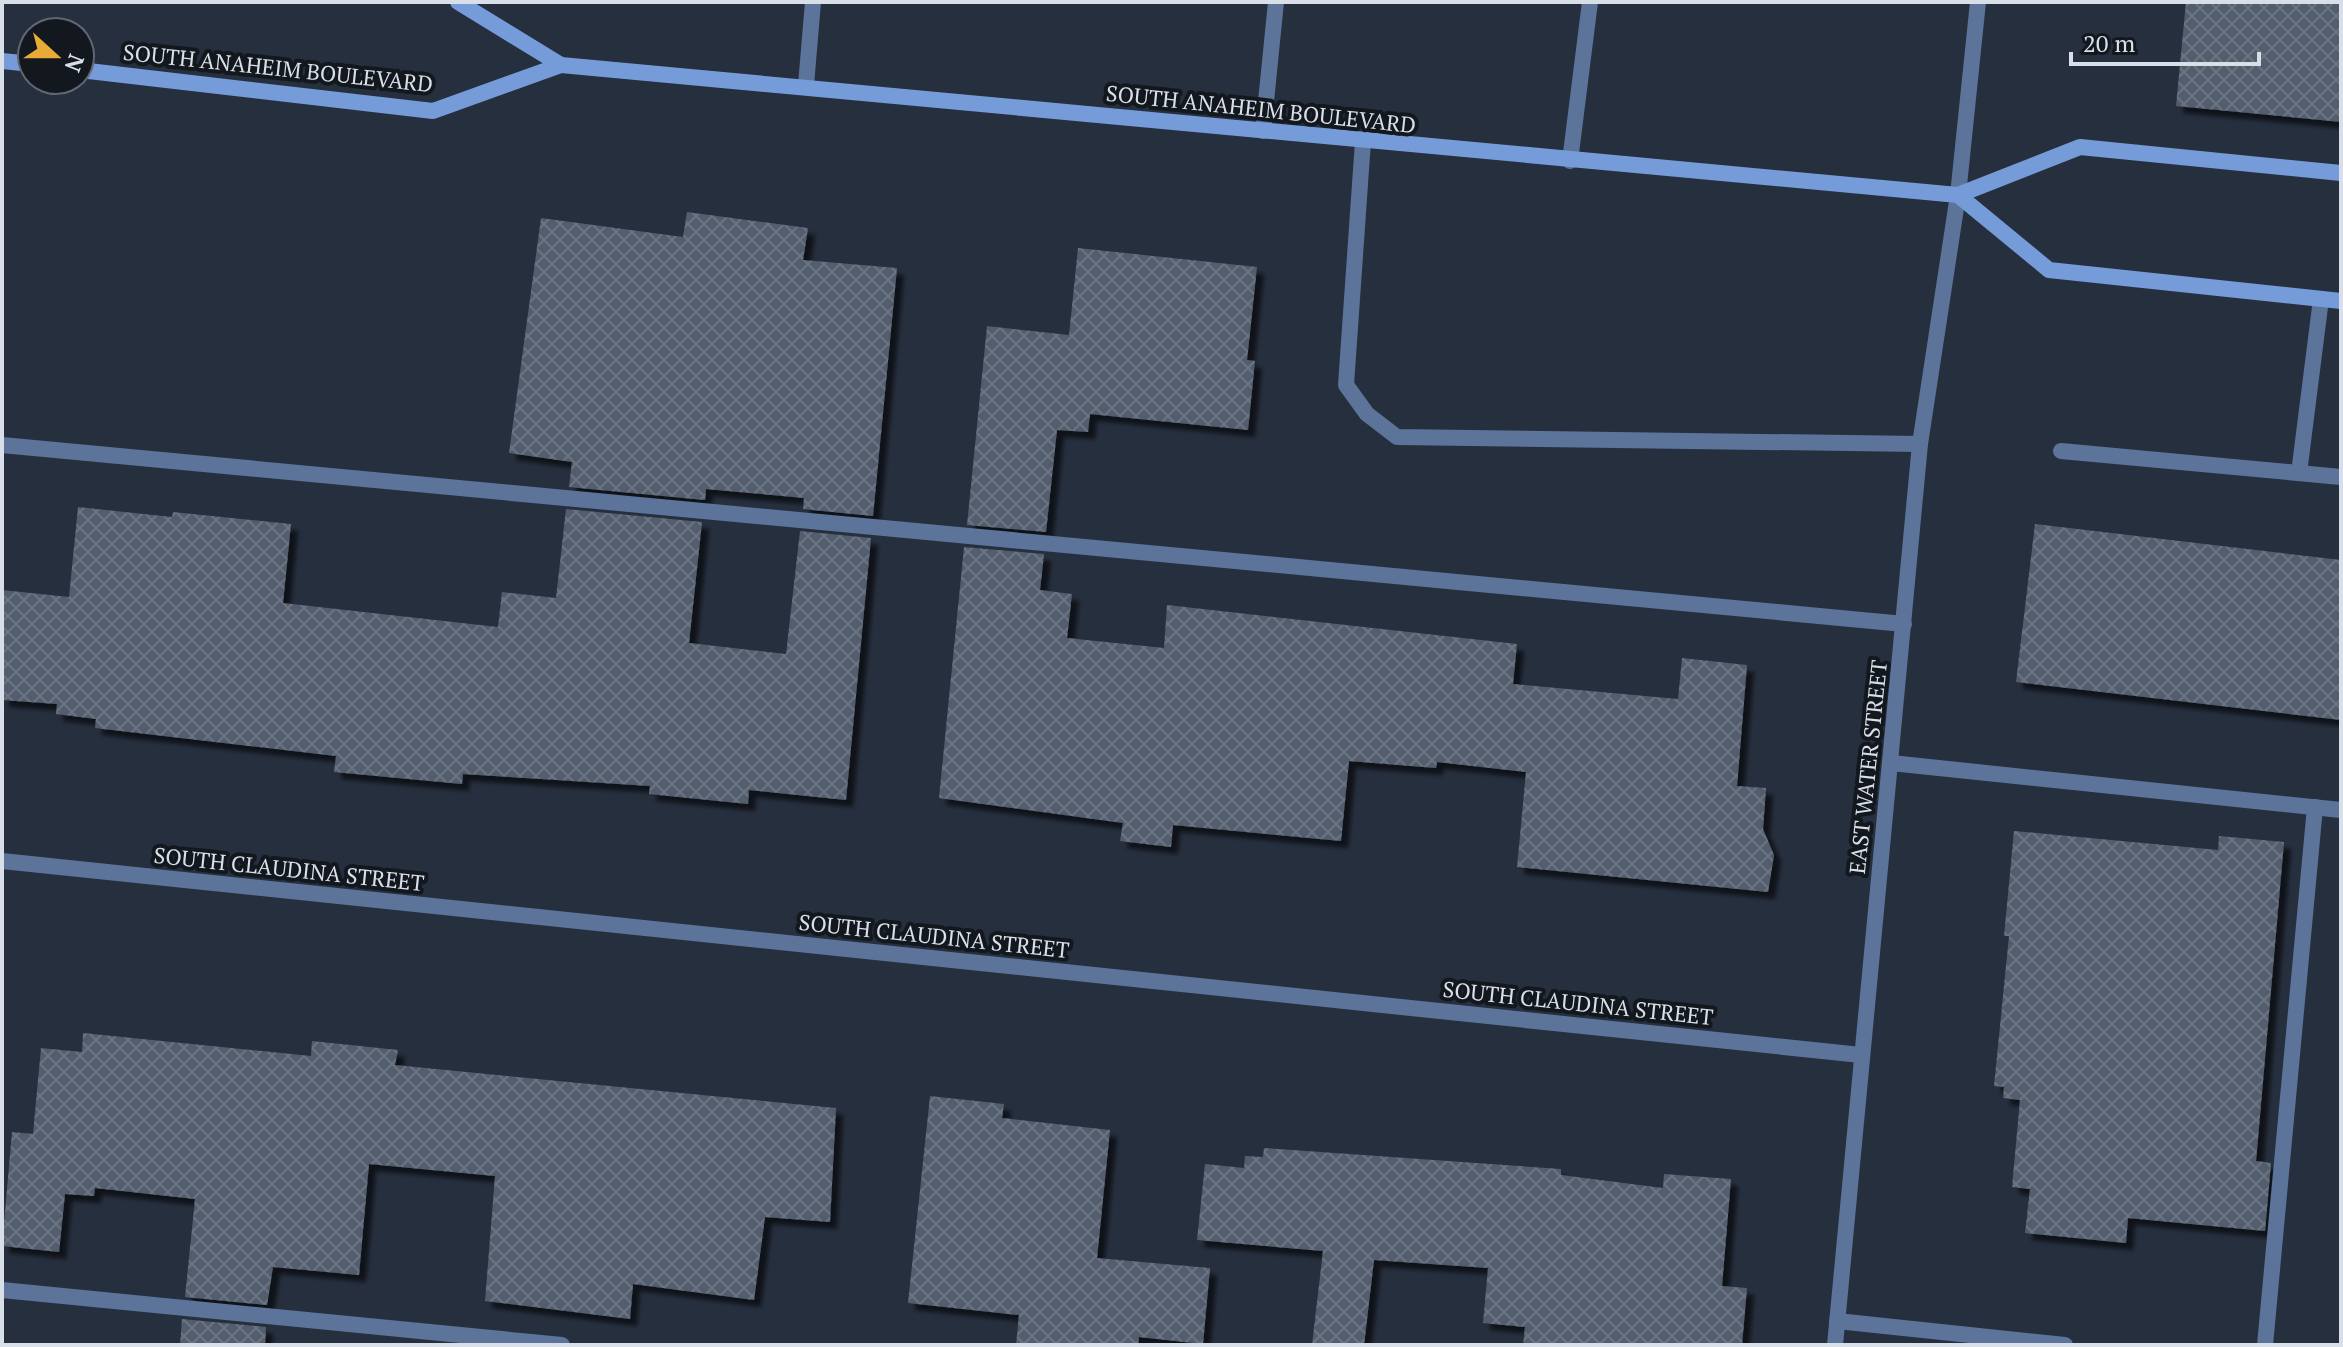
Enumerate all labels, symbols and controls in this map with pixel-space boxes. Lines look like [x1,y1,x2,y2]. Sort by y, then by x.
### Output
north arrow [16,16,96,96]
scale bar [2071,16,2259,66]
text: 20 m [2083,27,2135,59]
street label: SOUTH ANAHEIM BOULEVARD [122,37,434,98]
text: N [58,50,92,77]
street label: SOUTH ANAHEIM BOULEVARD [1105,78,1417,139]
street label: EAST WATER STREET [1842,658,1893,875]
street label: SOUTH CLAUDINA STREET [152,840,426,897]
street label: SOUTH CLAUDINA STREET [797,907,1071,964]
street label: SOUTH CLAUDINA STREET [1441,974,1715,1031]

